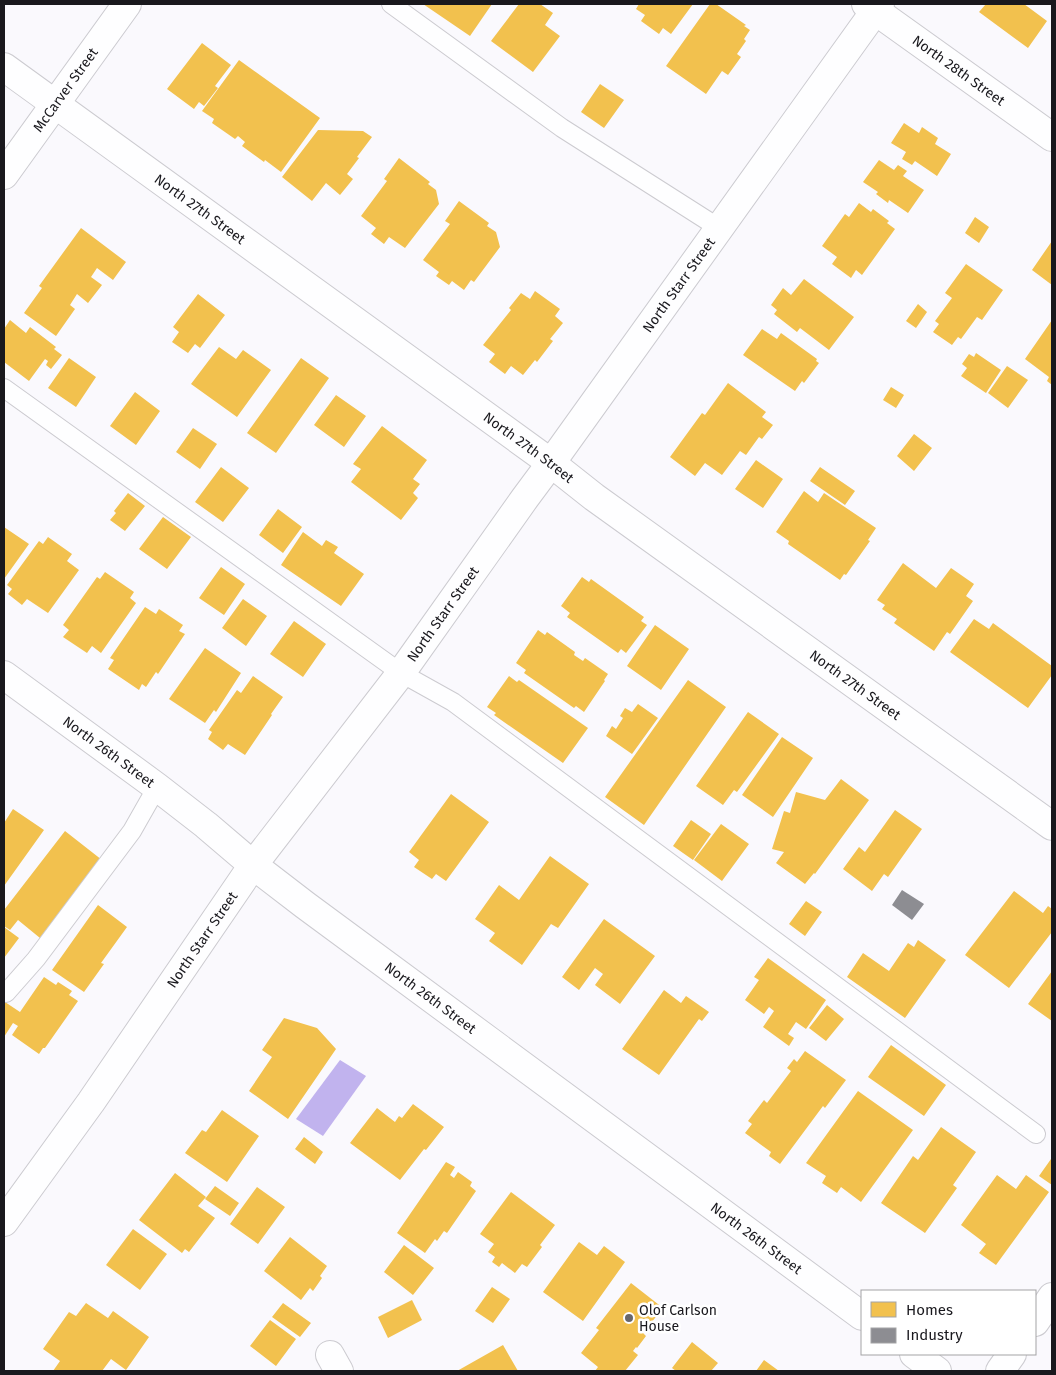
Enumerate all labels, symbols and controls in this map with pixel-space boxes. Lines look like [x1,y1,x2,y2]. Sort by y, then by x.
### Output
street label: North 28th Street [909,32,1009,110]
street label: McCarver Street [30,44,102,136]
street label: North 27th Street [151,171,249,248]
street label: North Starr Street [639,234,719,336]
street label: North 27th Street [480,409,578,487]
street label: North Starr Street [404,563,483,665]
street label: North 27th Street [806,647,905,724]
street label: North 26th Street [59,713,159,792]
street label: North Starr Street [164,888,242,991]
street label: North 26th Street [381,959,480,1038]
street label: North 26th Street [707,1199,806,1278]
legend [861,1290,1036,1355]
text: Homes [906,1301,953,1319]
place label: Olof Carlson House [639,1302,717,1335]
marker: Olof Carlson House [623,1312,635,1324]
text: Industry [906,1326,963,1344]

